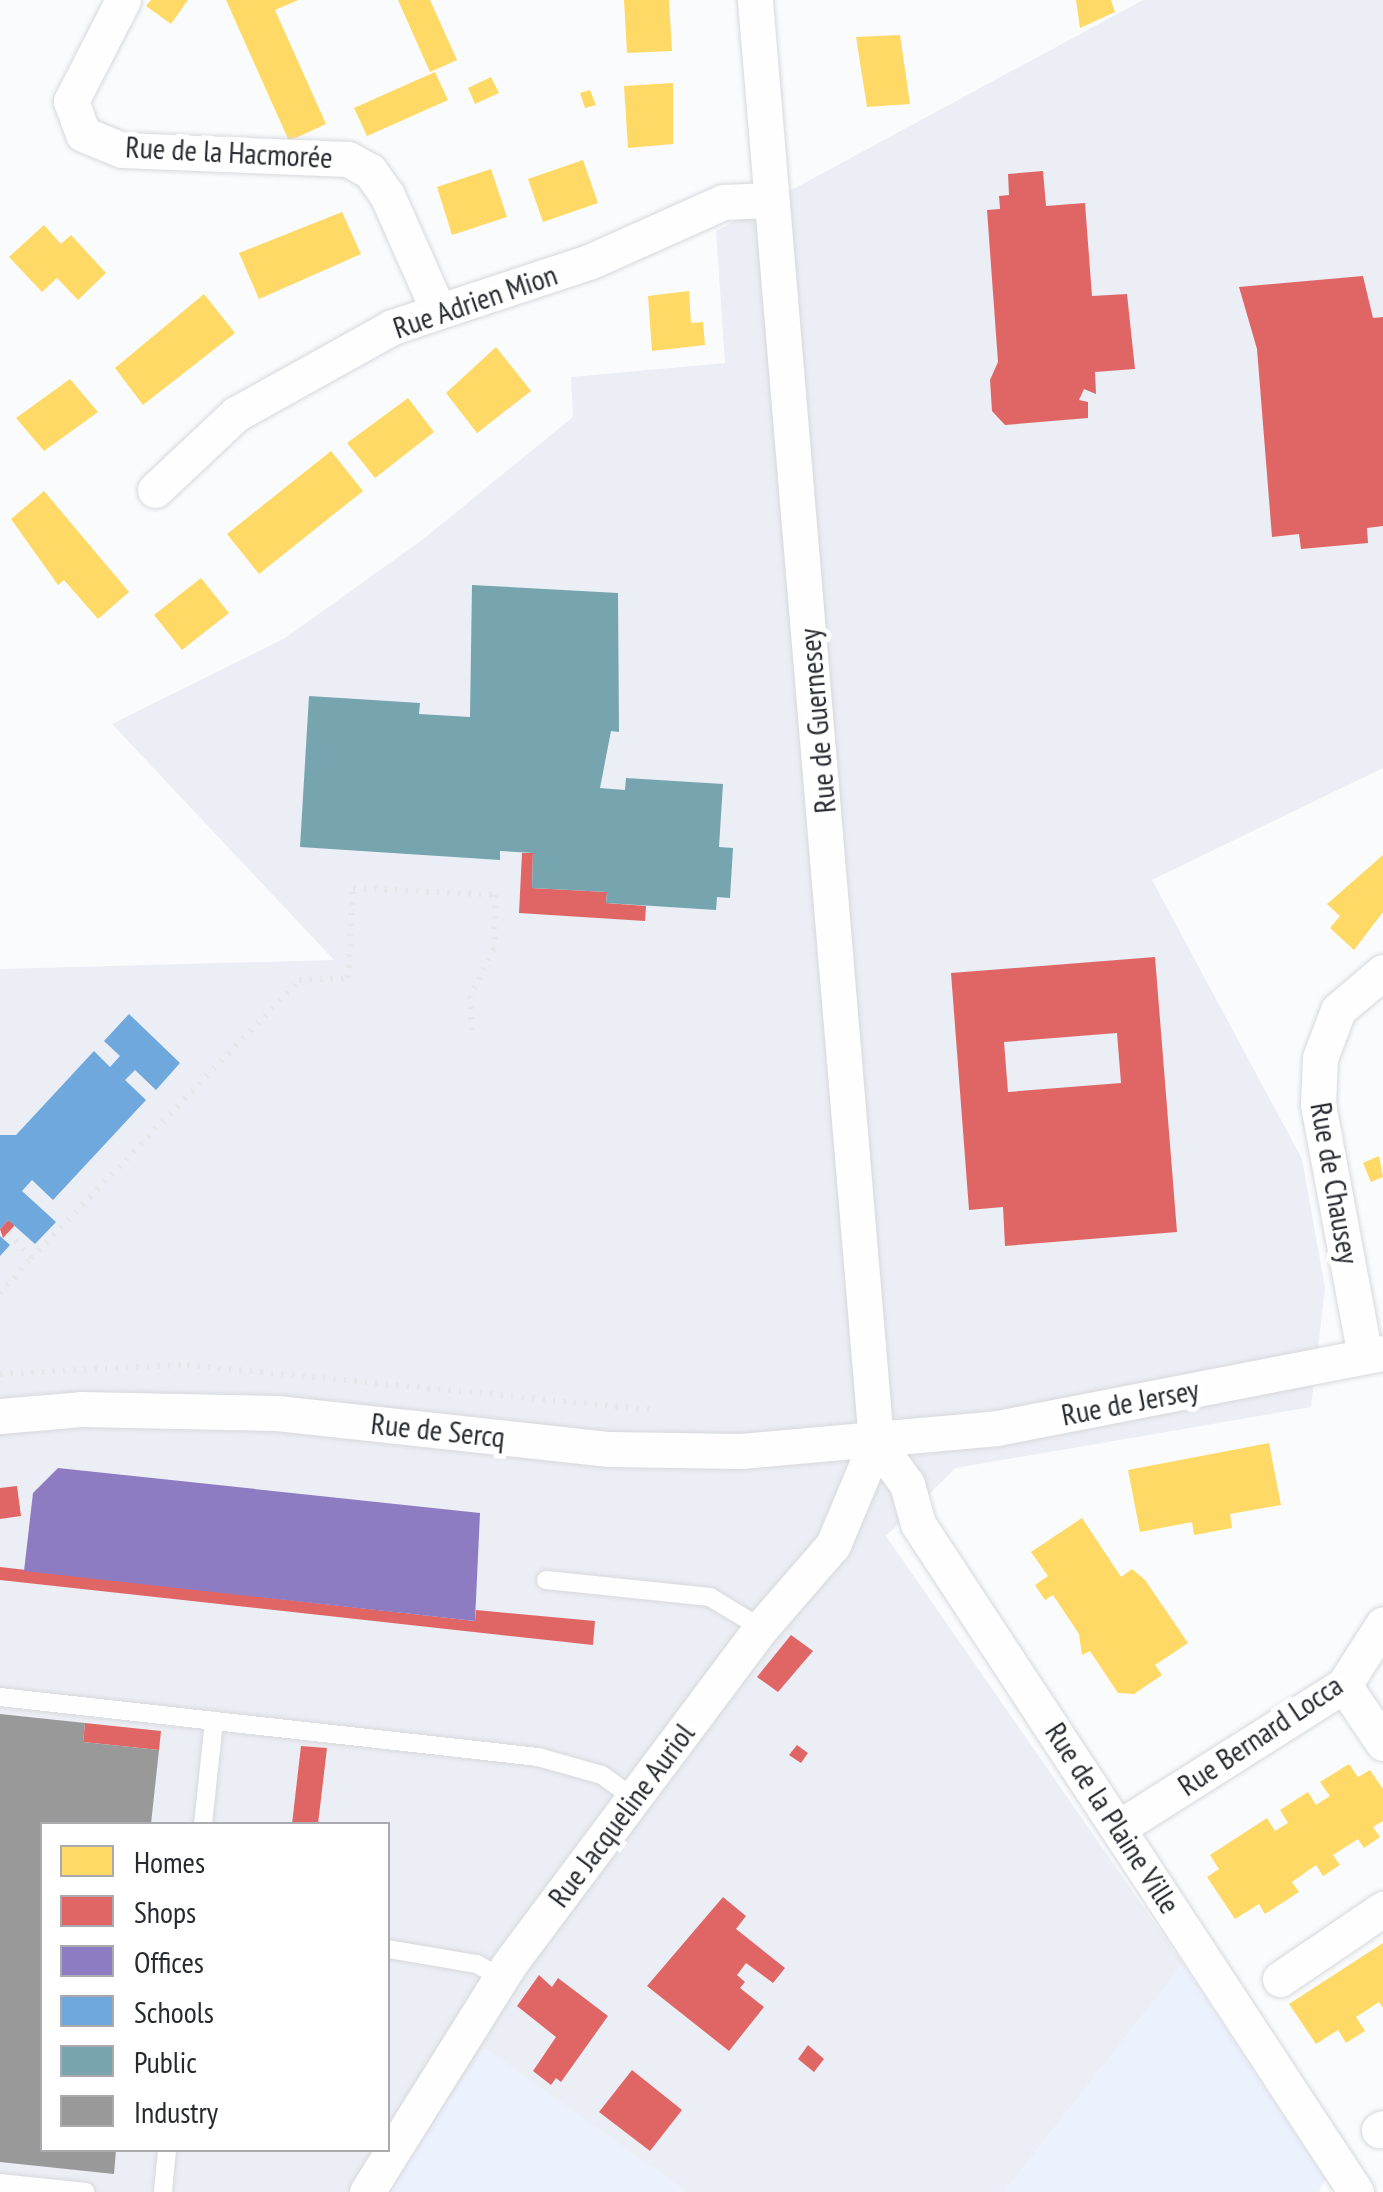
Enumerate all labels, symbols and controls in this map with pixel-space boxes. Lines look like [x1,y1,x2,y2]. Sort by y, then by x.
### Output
street label: Rue de la Hacmorée [125,129,333,175]
street label: Rue Adrien Mion [388,256,562,346]
street label: Rue de Guernesey [791,627,843,815]
street label: Rue de Chausey [1303,1100,1367,1266]
street label: Rue de Jersey [1058,1371,1202,1433]
street label: Rue de Sercq [369,1405,507,1455]
street label: Rue Bernard Locca [1171,1667,1349,1803]
street label: Rue Jacqueline Auriol [540,1716,702,1914]
street label: Rue de la Plaine Ville [1038,1716,1188,1920]
legend [40,1822,390,2152]
text: Homes [134,1842,205,1881]
text: Shops [134,1892,196,1931]
text: Offices [134,1942,204,1981]
text: Schools [134,1992,214,2031]
text: Public [134,2042,197,2081]
text: Industry [134,2092,218,2131]

